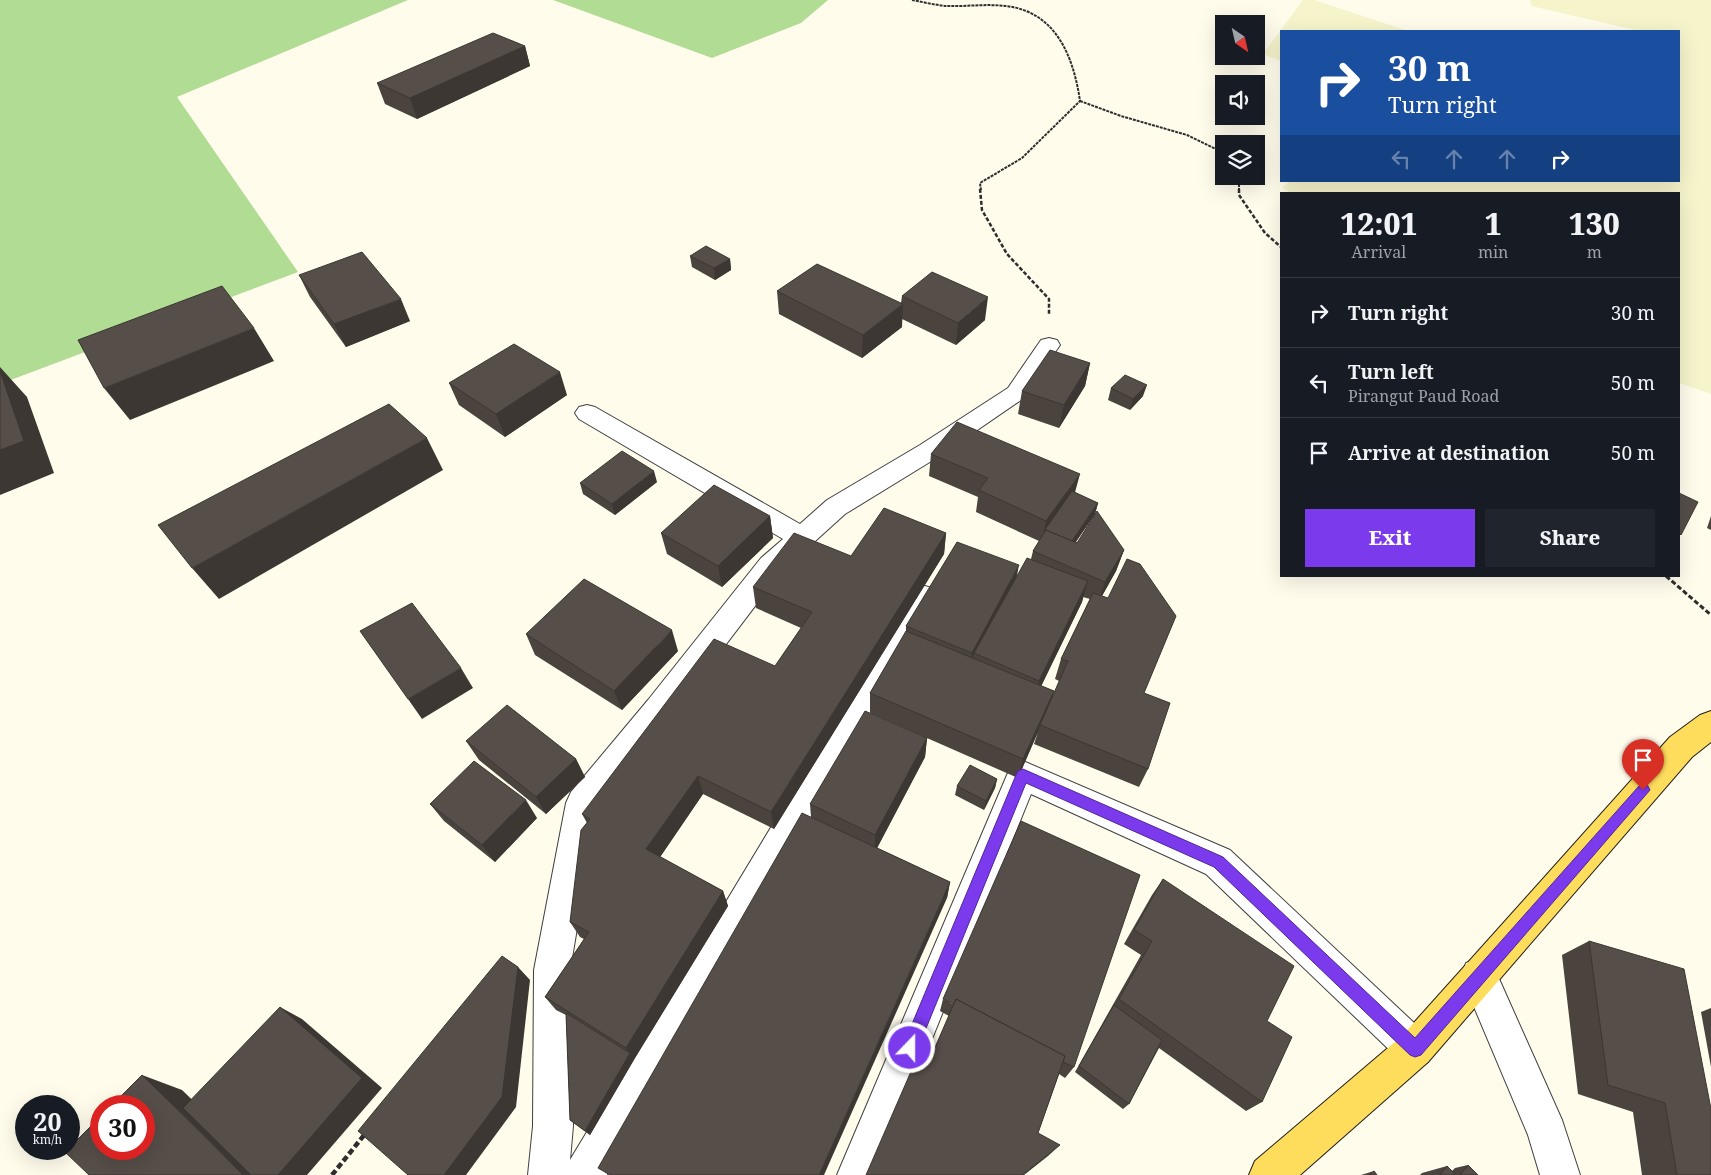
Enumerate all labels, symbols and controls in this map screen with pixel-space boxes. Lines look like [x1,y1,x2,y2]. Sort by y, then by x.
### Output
north arrow [1215,15,1265,65]
map controls [1215,15,1265,185]
text: 30 m [1388,44,1471,91]
icon: right [1305,50,1370,115]
button: sound [1215,75,1265,125]
text: Turn right [1388,89,1497,119]
button: layers [1215,135,1265,185]
icon: left [1387,145,1415,173]
icon: ahead [1440,145,1468,173]
icon: ahead [1493,145,1521,173]
icon: right [1546,145,1574,173]
text: 12:01 [1340,203,1418,244]
text: 1 [1485,203,1502,244]
text: 130 [1569,203,1620,244]
text: Arrival [1352,241,1406,263]
text: min [1478,241,1508,263]
text: m [1587,241,1602,263]
icon: right [1305,299,1333,327]
text: Turn right [1348,300,1448,326]
text: 30 m [1611,300,1655,326]
text: Turn left [1348,359,1434,385]
icon: left [1305,369,1333,397]
text: 50 m [1611,370,1655,396]
text: Pirangut Paud Road [1348,385,1499,407]
icon: arrive [1305,439,1333,467]
text: Arrive at destination [1348,440,1550,466]
text: 50 m [1611,440,1655,466]
button: Exit [1305,509,1475,567]
button: Share [1485,509,1655,567]
pin [1622,739,1664,790]
icon: arrive [1629,746,1657,774]
position arrow [883,1021,935,1073]
speed limit sign: 30 [90,1095,155,1160]
text: 20 [33,1104,62,1138]
text: km/h [33,1131,62,1148]

